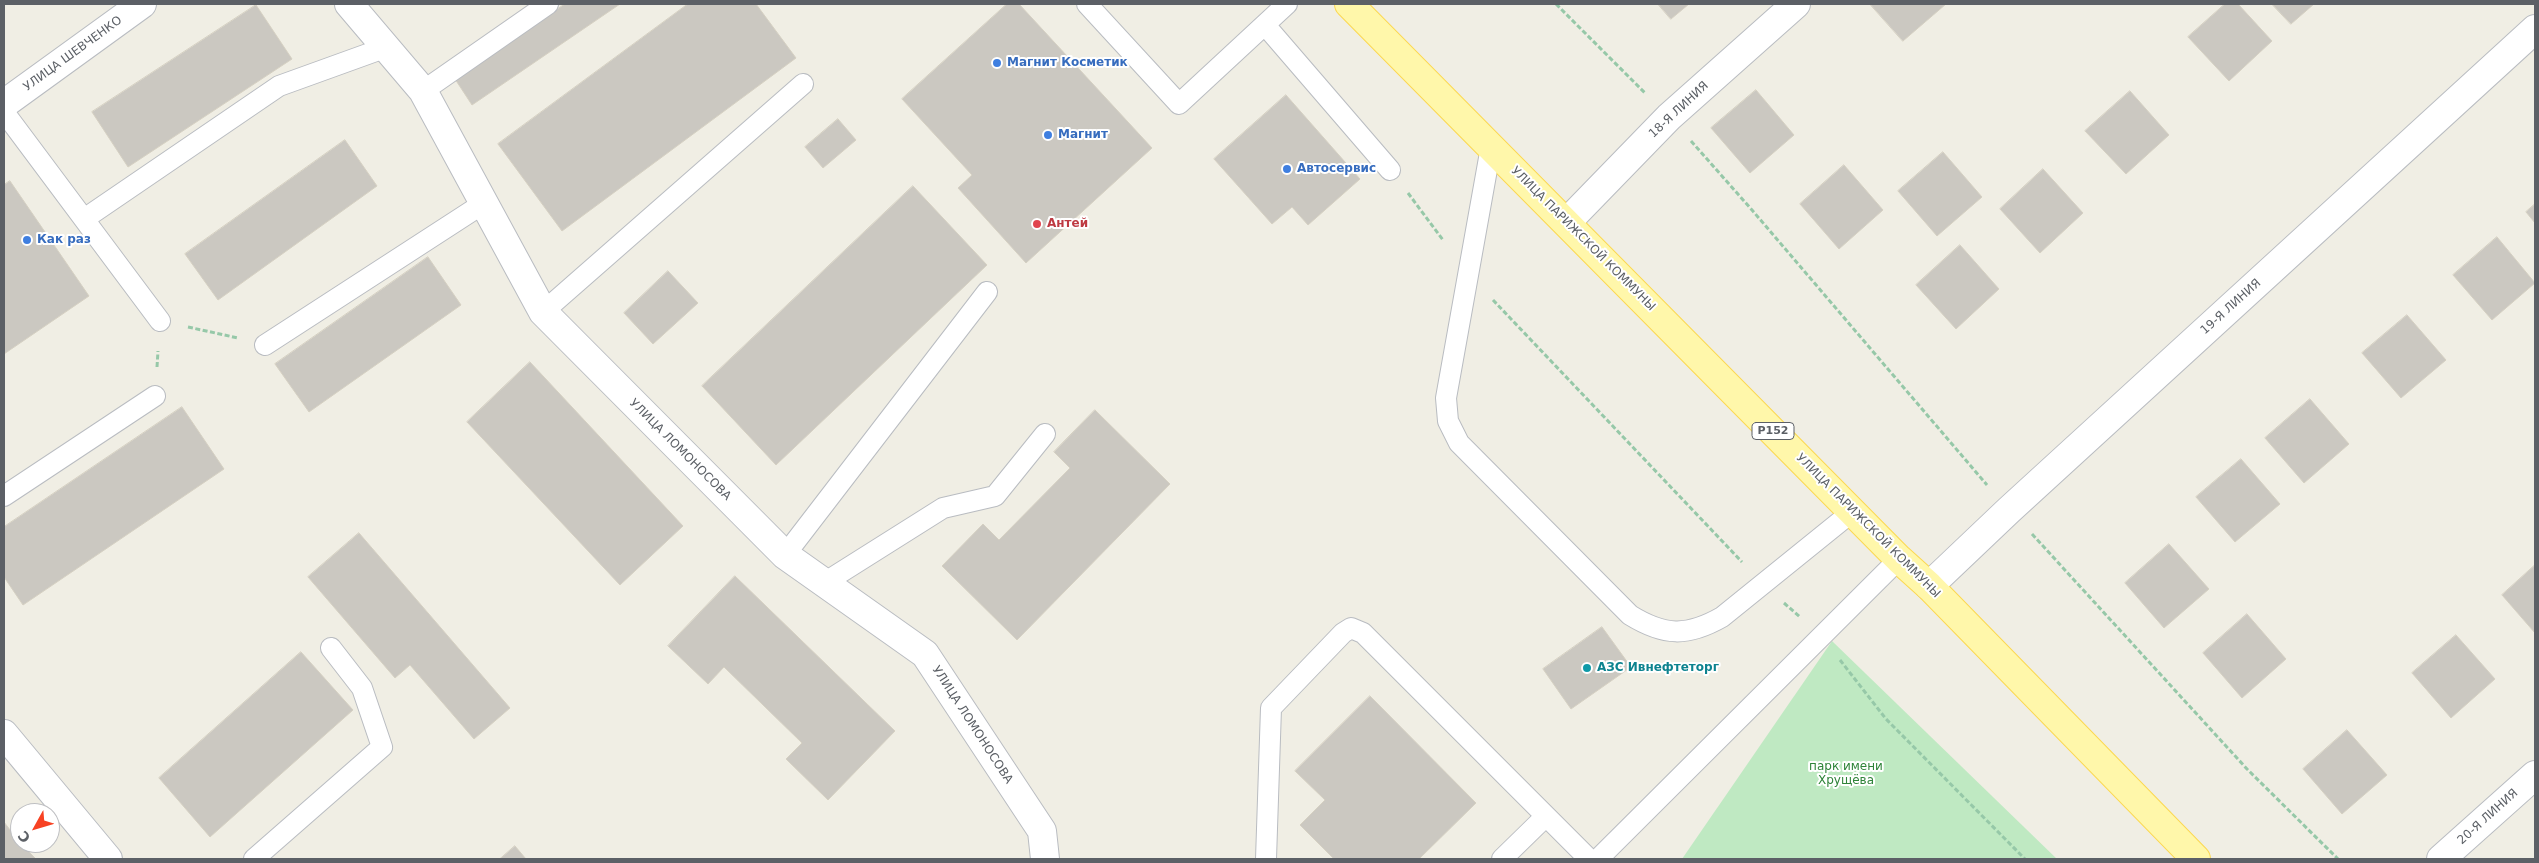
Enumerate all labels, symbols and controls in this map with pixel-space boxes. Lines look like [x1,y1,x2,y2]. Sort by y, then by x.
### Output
street label: УЛИЦА ШЕВЧЕНКО [21,13,125,95]
place label: Магнит Косметик [1007,56,1128,70]
marker: Магнит Косметик [991,57,1003,69]
street label: 18-Я ЛИНИЯ [1646,79,1712,141]
place label: Магнит [1058,128,1108,142]
marker: Магнит [1042,129,1054,141]
place label: Автосервис [1297,162,1376,176]
marker: Автосервис [1281,163,1293,175]
street label: УЛИЦА ПАРИЖСКОЙ КОММУНЫ [1508,164,1658,314]
place label: Антей [1047,217,1088,231]
marker: Антей [1031,218,1043,230]
place label: Как раз [37,233,91,247]
marker: Как раз [21,234,33,246]
street label: 19-Я ЛИНИЯ [2198,276,2264,338]
street label: УЛИЦА ЛОМОНОСОВА [626,396,734,504]
road number: Р152 [1752,422,1794,440]
street label: УЛИЦА ПАРИЖСКОЙ КОММУНЫ [1793,451,1943,601]
place label: АЗС Ивнефтеторг [1597,661,1719,675]
marker: АЗС Ивнефтеторг [1581,662,1593,674]
street label: УЛИЦА ЛОМОНОСОВА [928,663,1016,787]
park label: парк имени Хрущёва [1809,760,1883,788]
street label: 20-Я ЛИНИЯ [2455,786,2521,848]
north arrow [10,803,60,853]
text: С [15,828,34,846]

